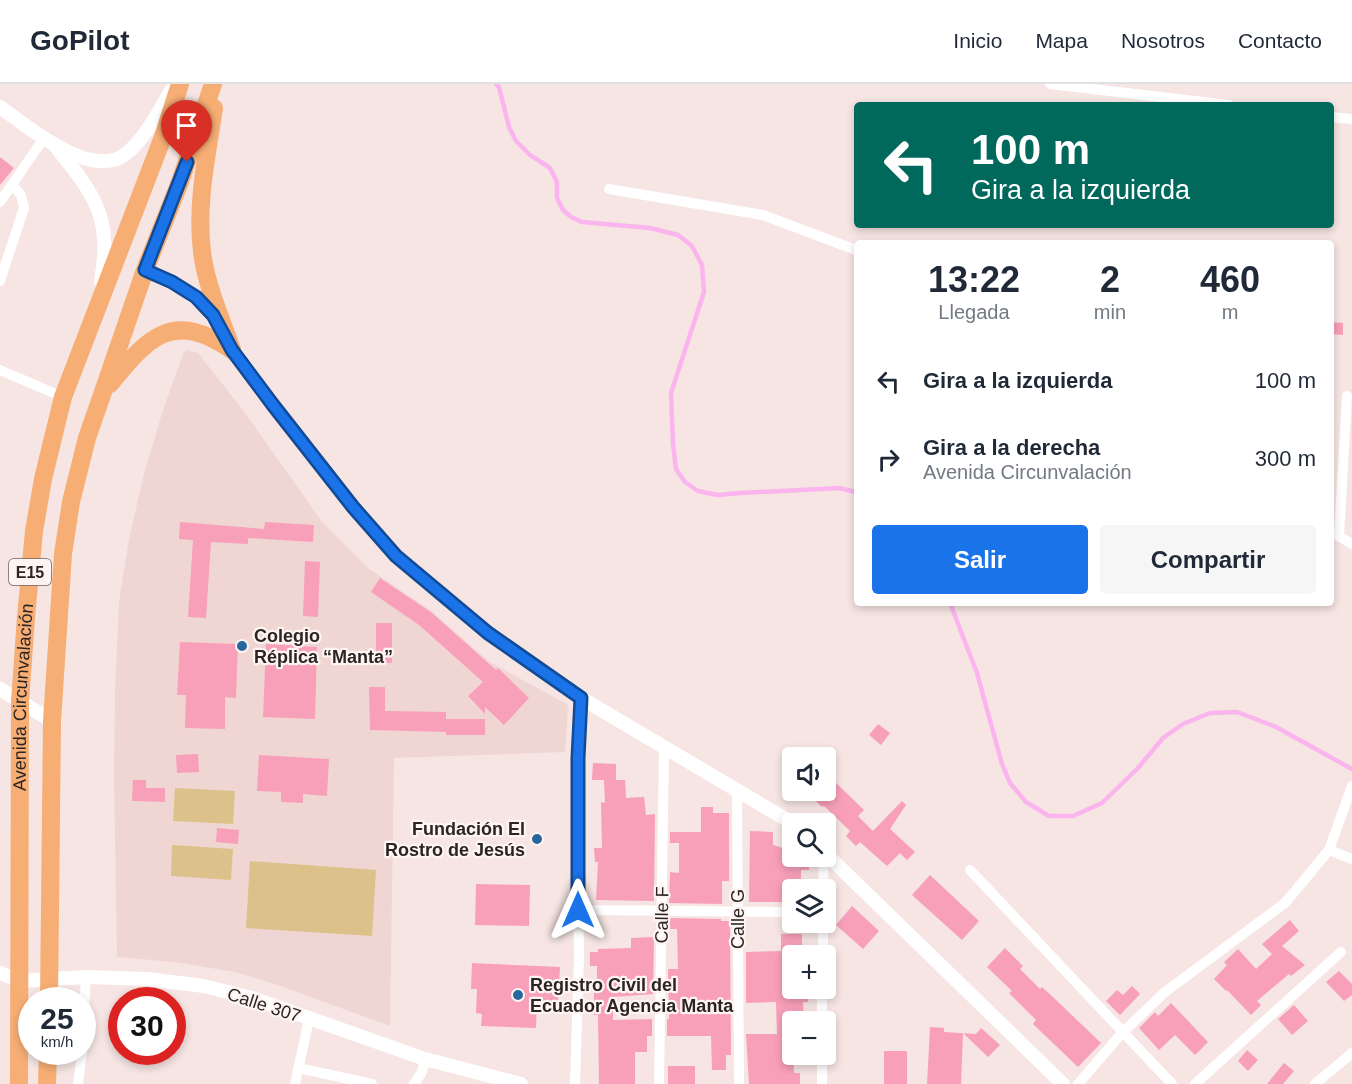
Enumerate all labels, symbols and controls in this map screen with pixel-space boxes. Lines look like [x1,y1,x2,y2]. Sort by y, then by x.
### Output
text: GoPilot [30,25,130,56]
text: Inicio [953,29,1002,52]
text: Mapa [1035,29,1088,52]
text: Nosotros [1121,29,1205,52]
text: Contacto [1238,29,1322,52]
pin [161,100,212,162]
icon: arrive [170,109,203,142]
icon: left [872,126,950,204]
text: 100 m [971,126,1090,173]
text: Gira a la izquierda [971,175,1190,205]
text: 13:22 [928,259,1020,300]
text: 2 [1100,259,1120,300]
text: 460 [1200,259,1260,300]
text: Llegada [938,301,1010,323]
text: min [1094,301,1126,323]
text: m [1222,301,1238,323]
icon: left [872,365,905,398]
text: Gira a la izquierda [923,368,1113,393]
text: 100 m [1255,368,1316,393]
text: Gira a la derecha [923,435,1100,460]
icon: right [872,443,905,476]
text: 300 m [1255,446,1316,471]
text: Avenida Circunvalación [923,461,1132,483]
button: Salir [872,525,1088,594]
button: Compartir [1100,525,1316,594]
road number: E15 [9,559,51,585]
street label: Avenida Circunvalación [10,602,37,791]
place label: Colegio Réplica “Manta” [254,626,393,667]
marker: Colegio Réplica “Manta” [235,639,249,653]
map controls [782,747,836,1065]
button: sound [782,747,836,801]
button: search [782,813,836,867]
place label: Fundación El Rostro de Jesús [385,819,525,860]
marker: Fundación El Rostro de Jesús [530,832,544,846]
position arrow [546,878,610,942]
button: layers [782,879,836,933]
street label: Calle F [652,886,672,944]
street label: Calle G [728,889,748,949]
button: + [782,945,836,999]
place label: Registro Civil del Ecuador Agencia Manta [530,975,734,1016]
street label: Calle 307 [225,984,303,1026]
speed limit sign: 30 [108,987,186,1065]
marker: Registro Civil del Ecuador Agencia Manta [511,988,525,1002]
text: 25 [40,1002,74,1035]
button: − [782,1011,836,1065]
text: km/h [41,1033,73,1050]

